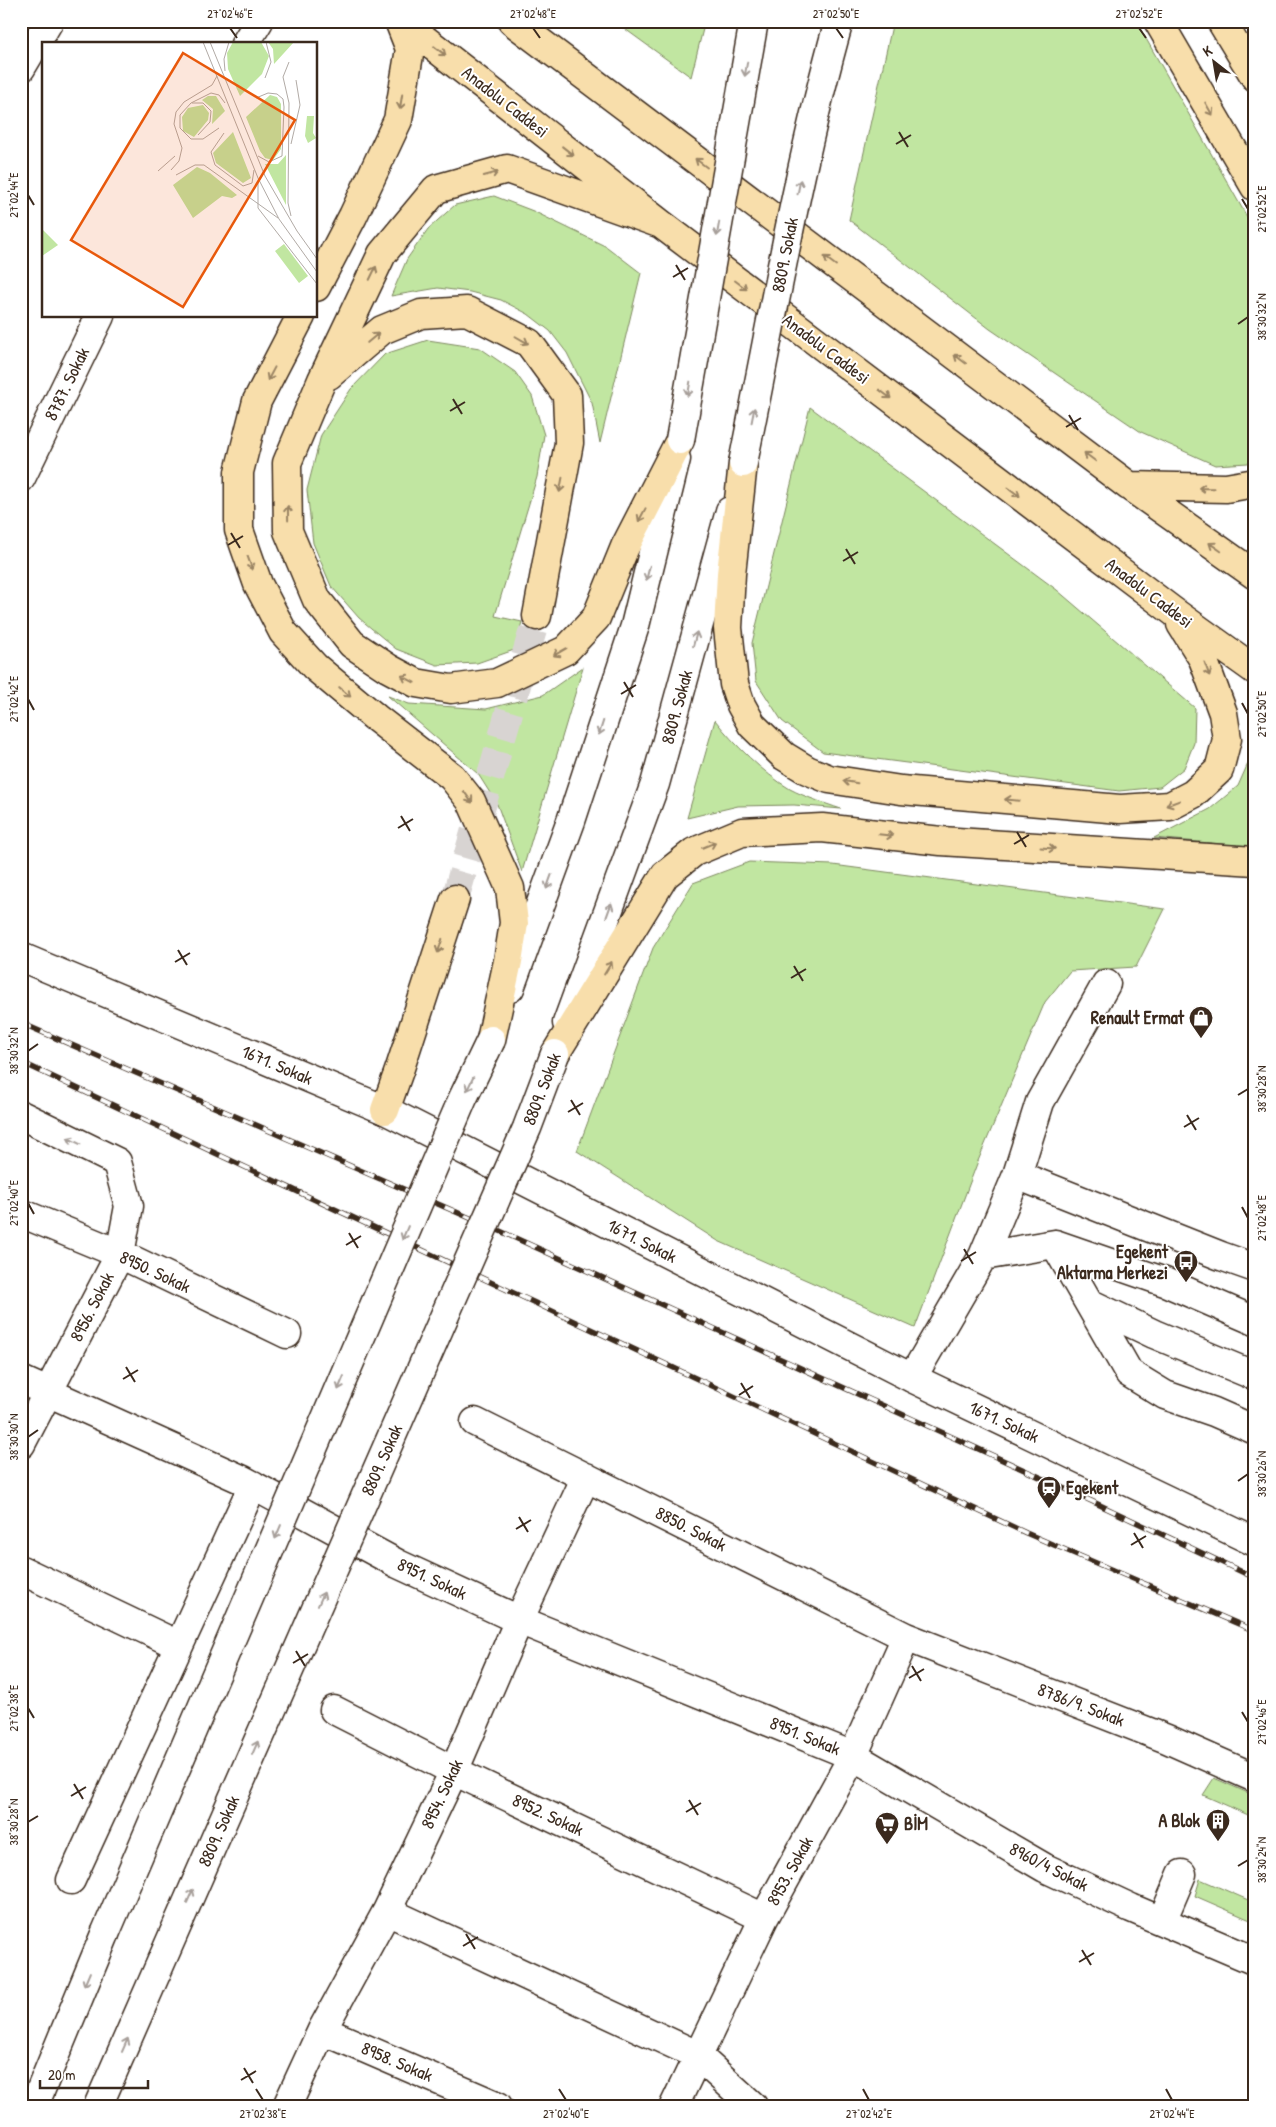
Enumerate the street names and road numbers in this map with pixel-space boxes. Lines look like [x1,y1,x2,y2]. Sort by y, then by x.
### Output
street label: Anadolu Caddesi [457,60,554,143]
street label: 8809. Sokak [765,215,804,294]
street label: Anadolu Caddesi [777,307,875,390]
street label: 8787. Sokak [38,342,95,425]
street label: Anadolu Caddesi [1100,551,1198,634]
street label: 8809. Sokak [655,667,699,747]
street label: 1671. Sokak [238,1038,317,1091]
street label: 8809. Sokak [516,1048,567,1129]
street label: 1671. Sokak [603,1212,682,1269]
street label: 8950. Sokak [116,1244,195,1299]
street label: 8956. Sokak [63,1267,120,1346]
street label: 1671. Sokak [965,1394,1044,1449]
street label: 8809. Sokak [355,1420,409,1499]
street label: 8850. Sokak [651,1500,732,1557]
street label: 8951. Sokak [393,1552,472,1606]
street label: 8786/9. Sokak [1034,1676,1129,1733]
street label: 8951. Sokak [766,1710,845,1761]
street label: 8954. Sokak [415,1754,469,1833]
street label: 8952. Sokak [509,1787,588,1842]
street label: 8809. Sokak [192,1791,246,1870]
street label: 8953. Sokak [760,1831,819,1910]
street label: 8960/4 Sokak [1005,1836,1094,1897]
street label: 8958. Sokak [358,2035,437,2088]

